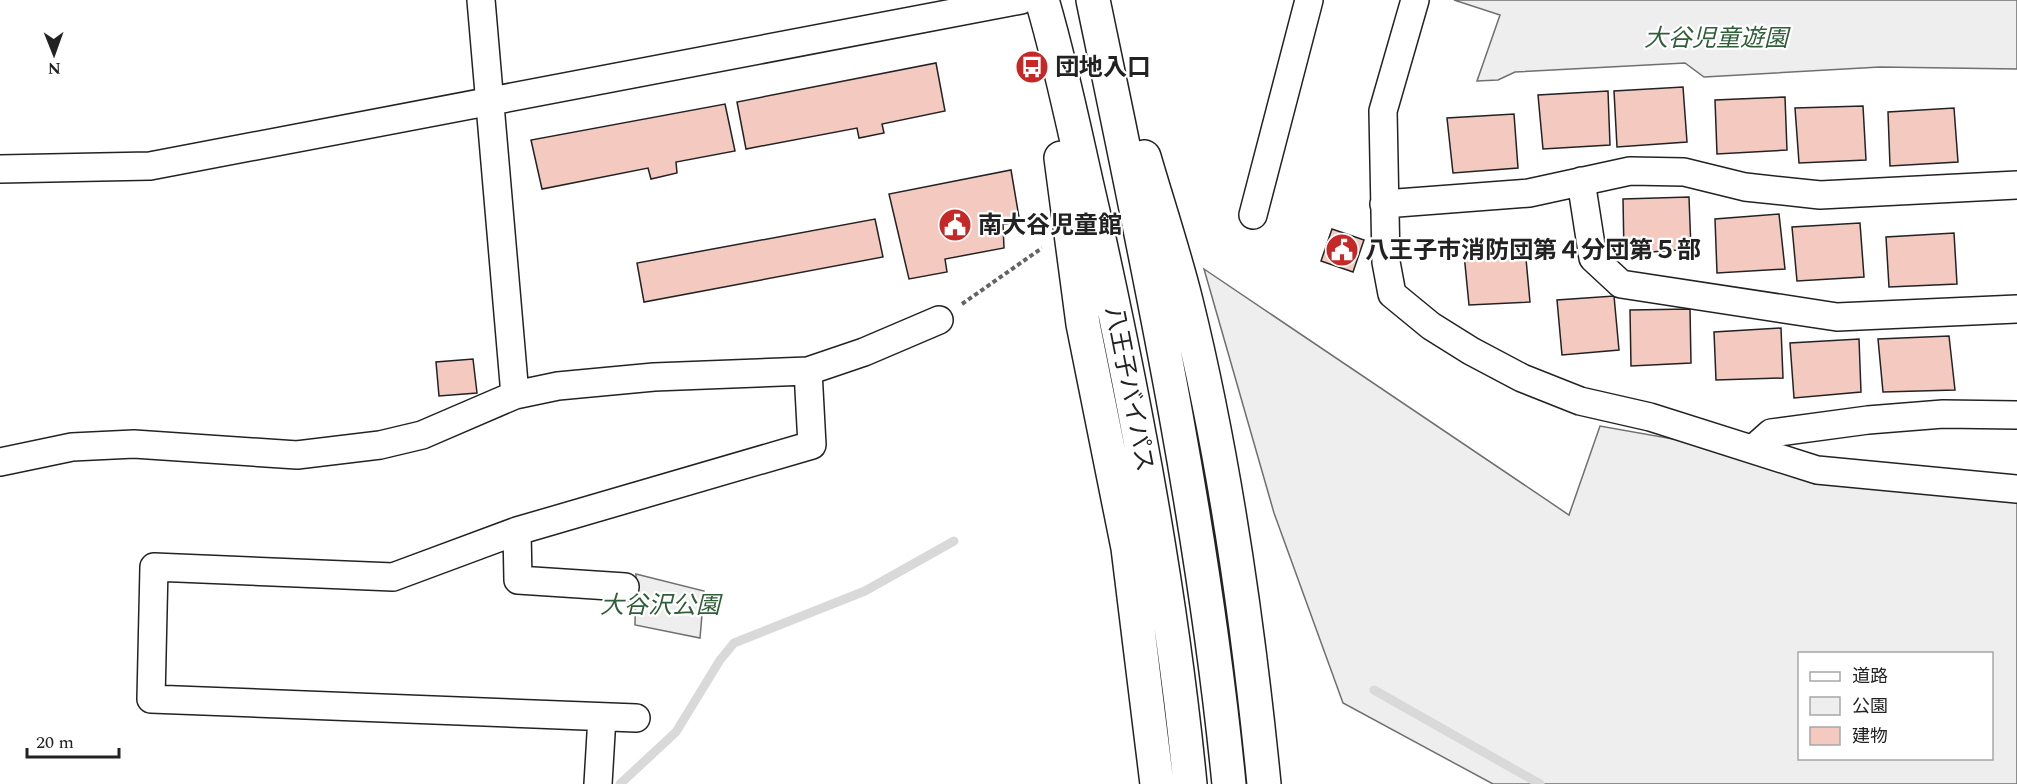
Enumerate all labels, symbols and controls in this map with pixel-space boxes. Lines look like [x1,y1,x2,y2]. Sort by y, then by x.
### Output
park label: 大谷児童遊園 [1644,21,1791,57]
north arrow [24,24,84,84]
bus stop icon: 団地入口 [1014,49,1050,85]
place label: 団地入口 [1055,50,1151,86]
text: N [48,56,61,80]
public building icon: 南大谷児童館 [937,207,973,243]
place label: 南大谷児童館 [978,208,1122,244]
public building icon: 八王子市消防団第４分団第５部 [1324,232,1360,268]
place label: 八王子市消防団第４分団第５部 [1365,233,1701,269]
street label: 八王子バイパス [1095,304,1163,475]
park label: 大谷沢公園 [600,588,723,624]
legend [1798,652,1993,760]
text: 道路 [1852,663,1888,690]
text: 公園 [1852,693,1888,720]
scale bar [27,721,118,759]
text: 建物 [1852,723,1888,750]
text: 20 m [36,729,74,756]

